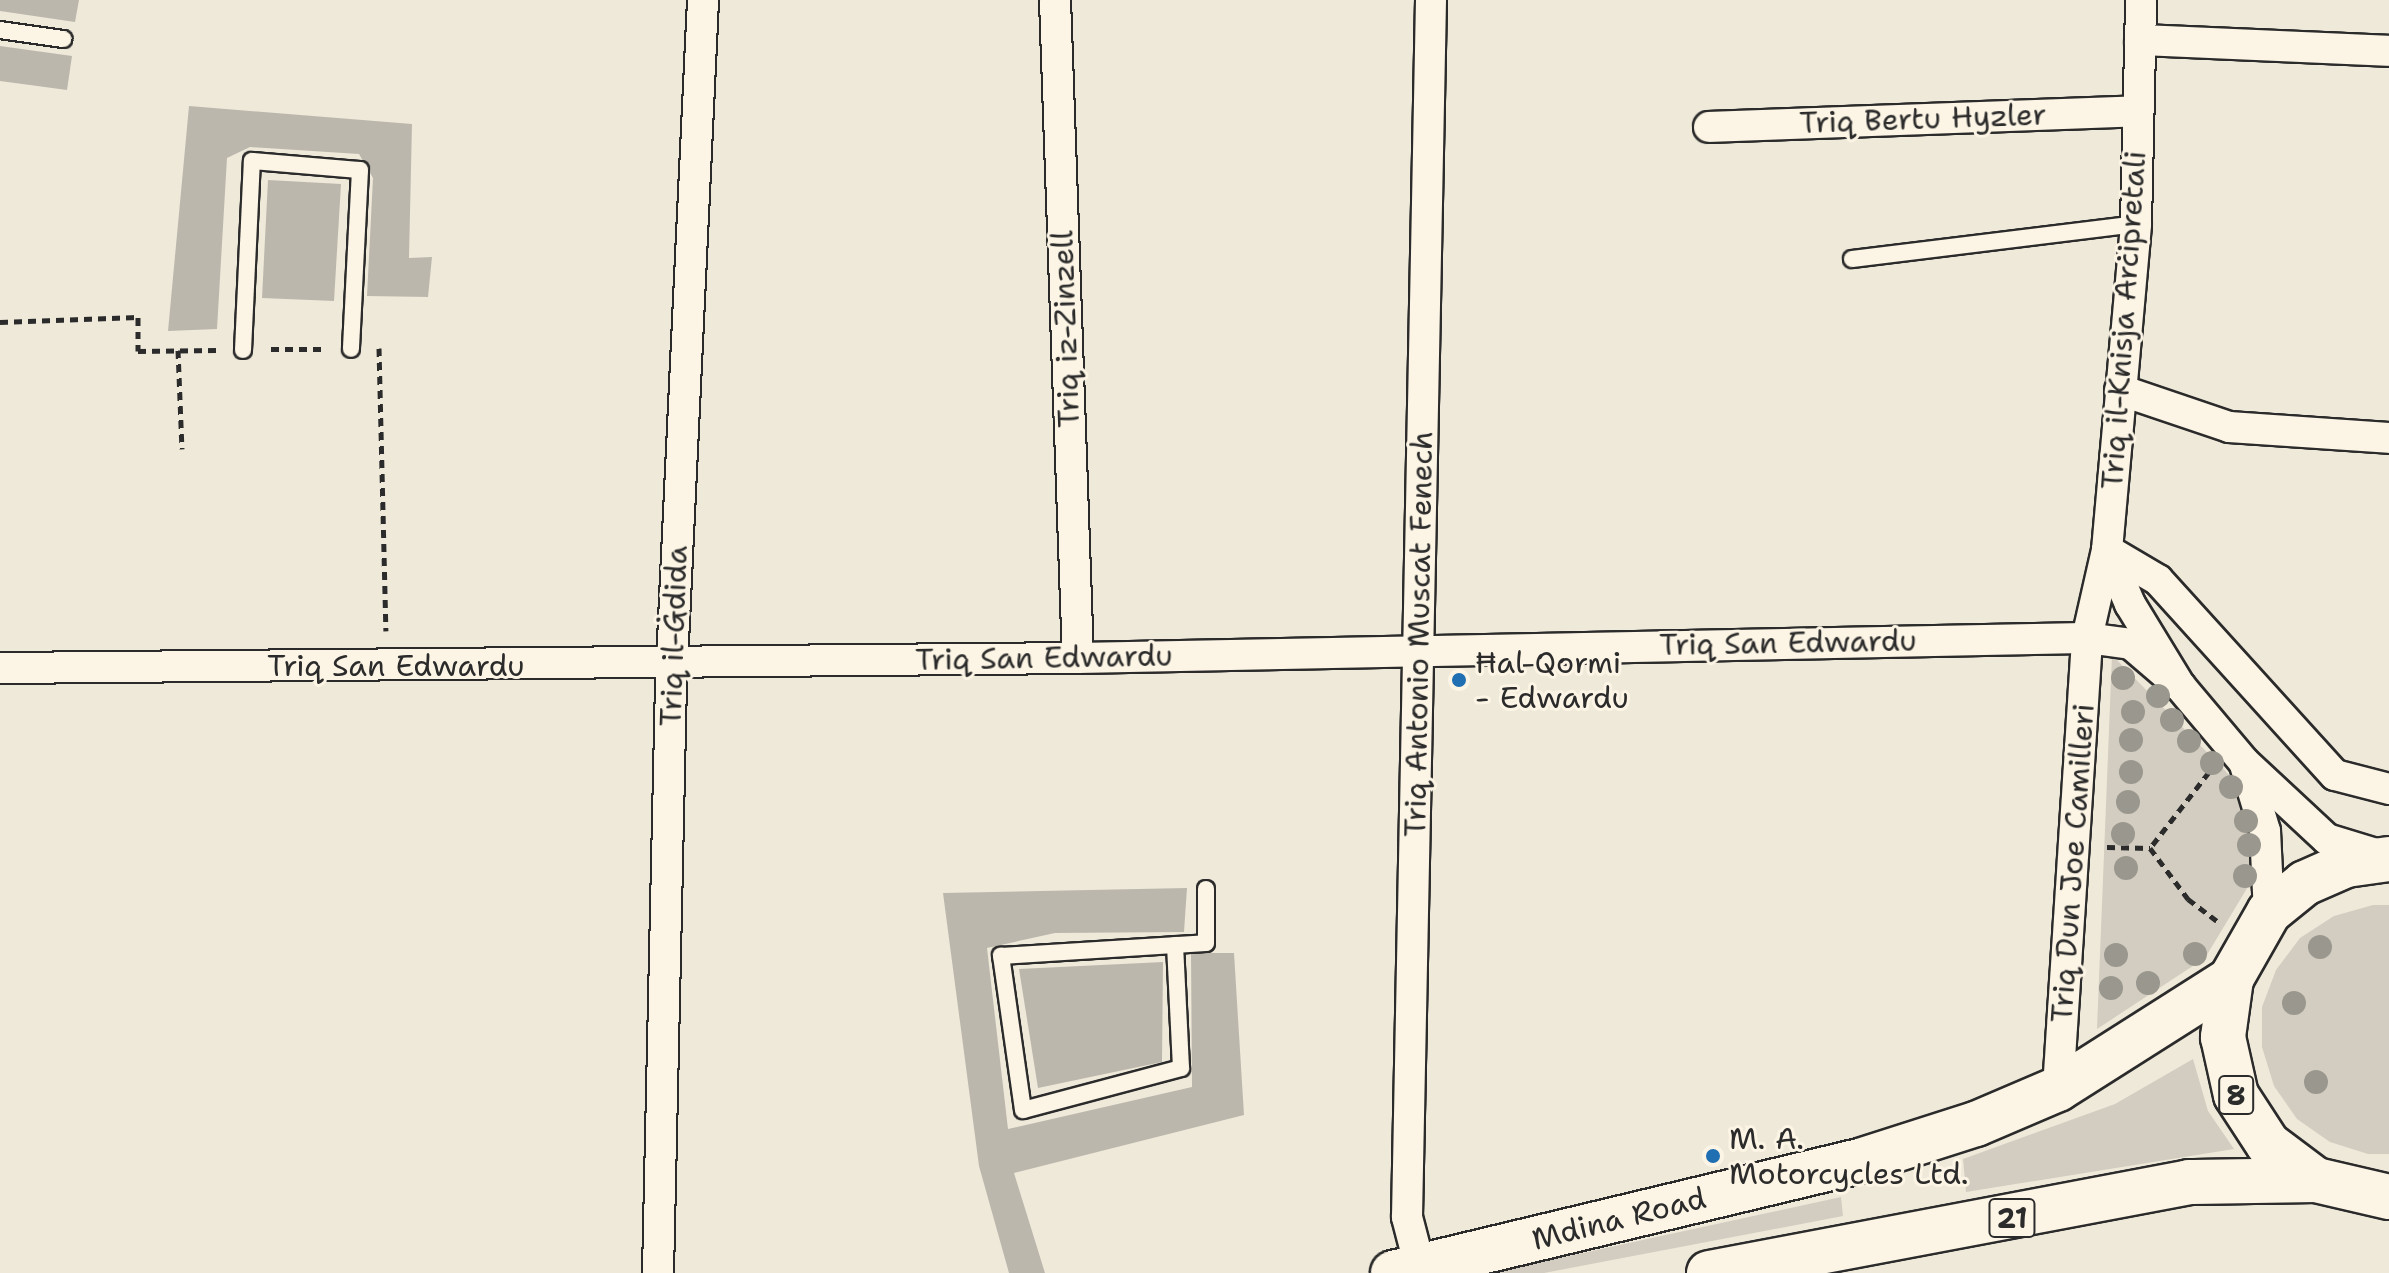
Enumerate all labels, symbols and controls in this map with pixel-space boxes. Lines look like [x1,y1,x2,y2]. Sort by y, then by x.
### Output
street label: Triq Bertu Hyzler [1799,97,2047,141]
street label: Triq il-Knisja Arċipretali [2094,150,2154,490]
street label: Triq iz-Zinzell [1045,230,1087,428]
street label: Triq Antonio Muscat Fenech [1397,431,1441,837]
street label: Triq il-Ġdida [653,545,695,727]
street label: Triq San Edwardu [1659,623,1917,663]
street label: Triq San Edwardu [915,638,1173,678]
place label: Ħal Qormi - Edwardu [1475,645,1629,716]
street label: Triq San Edwardu [267,648,525,684]
marker: Ħal Qormi - Edwardu [1450,671,1468,689]
street label: Triq Dun Joe Camilleri [2044,702,2102,1024]
road number: 8 [2218,1071,2254,1119]
place label: M. A. Motorcycles Ltd. [1729,1121,1968,1192]
marker: M. A. Motorcycles Ltd. [1704,1147,1722,1165]
street label: Mdina Road [1528,1180,1710,1258]
road number: 21 [1988,1194,2036,1242]

